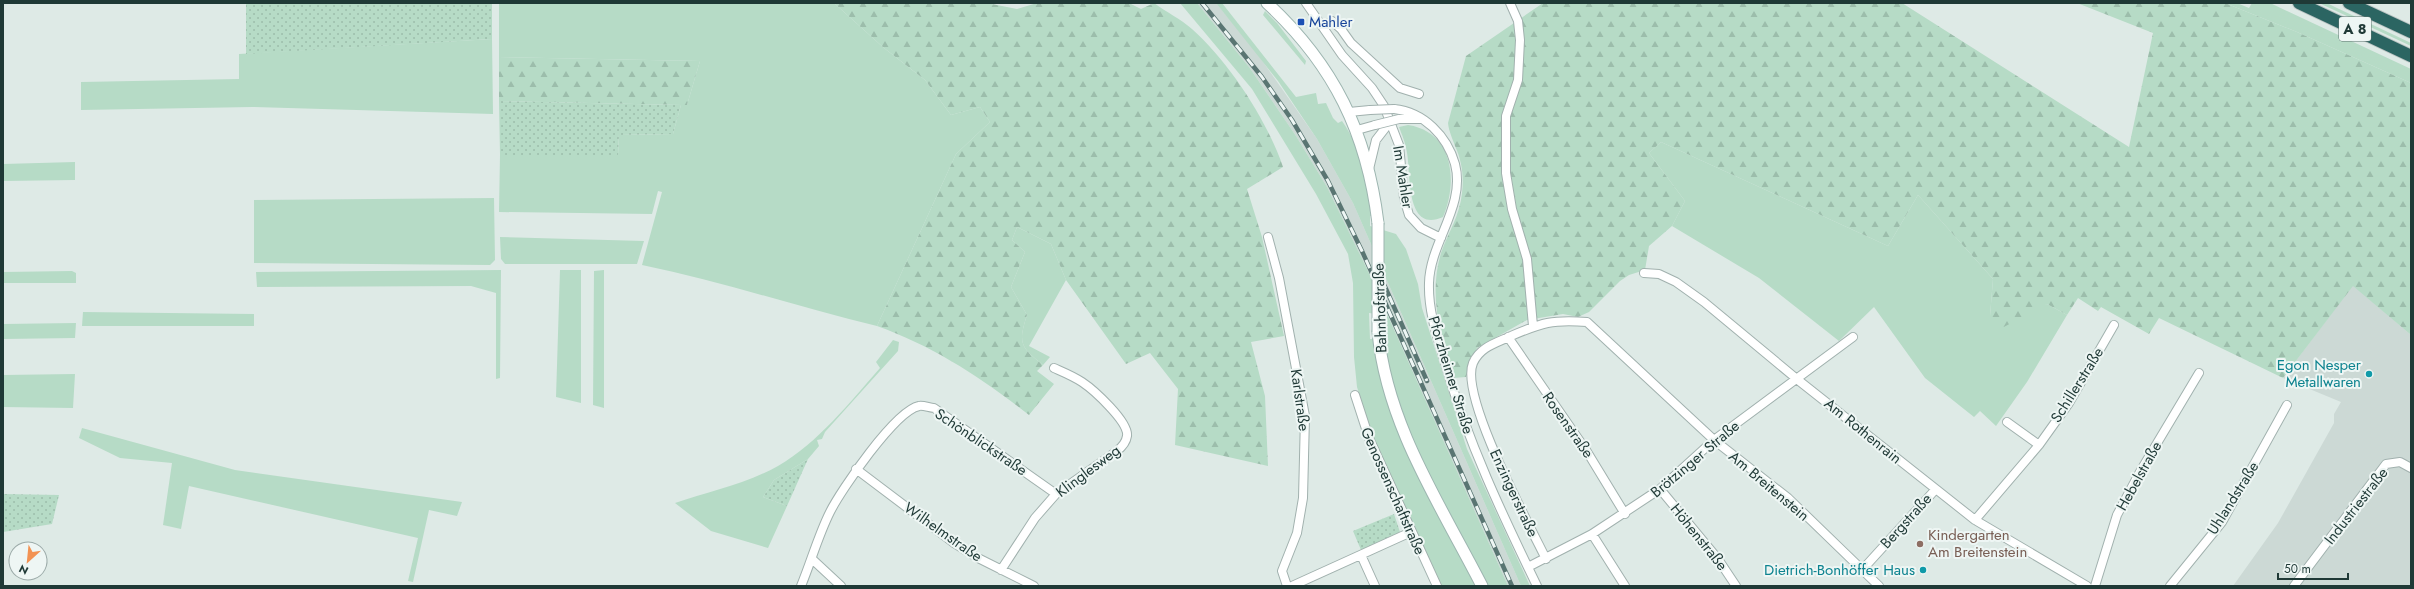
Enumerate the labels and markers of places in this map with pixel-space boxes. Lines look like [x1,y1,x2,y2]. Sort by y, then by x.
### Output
place label: Mahler [1309,11,1353,33]
marker: Mahler [1296,17,1306,27]
place label: Egon Nesper Metallwaren [2277,354,2362,393]
marker: Egon Nesper Metallwaren [2364,369,2374,379]
place label: Kindergarten Am Breitenstein [1928,524,2027,563]
marker: Kindergarten Am Breitenstein [1915,539,1925,549]
place label: Dietrich-Bonhöffer Haus [1764,559,1915,581]
marker: Dietrich-Bonhöffer Haus [1918,565,1928,575]

